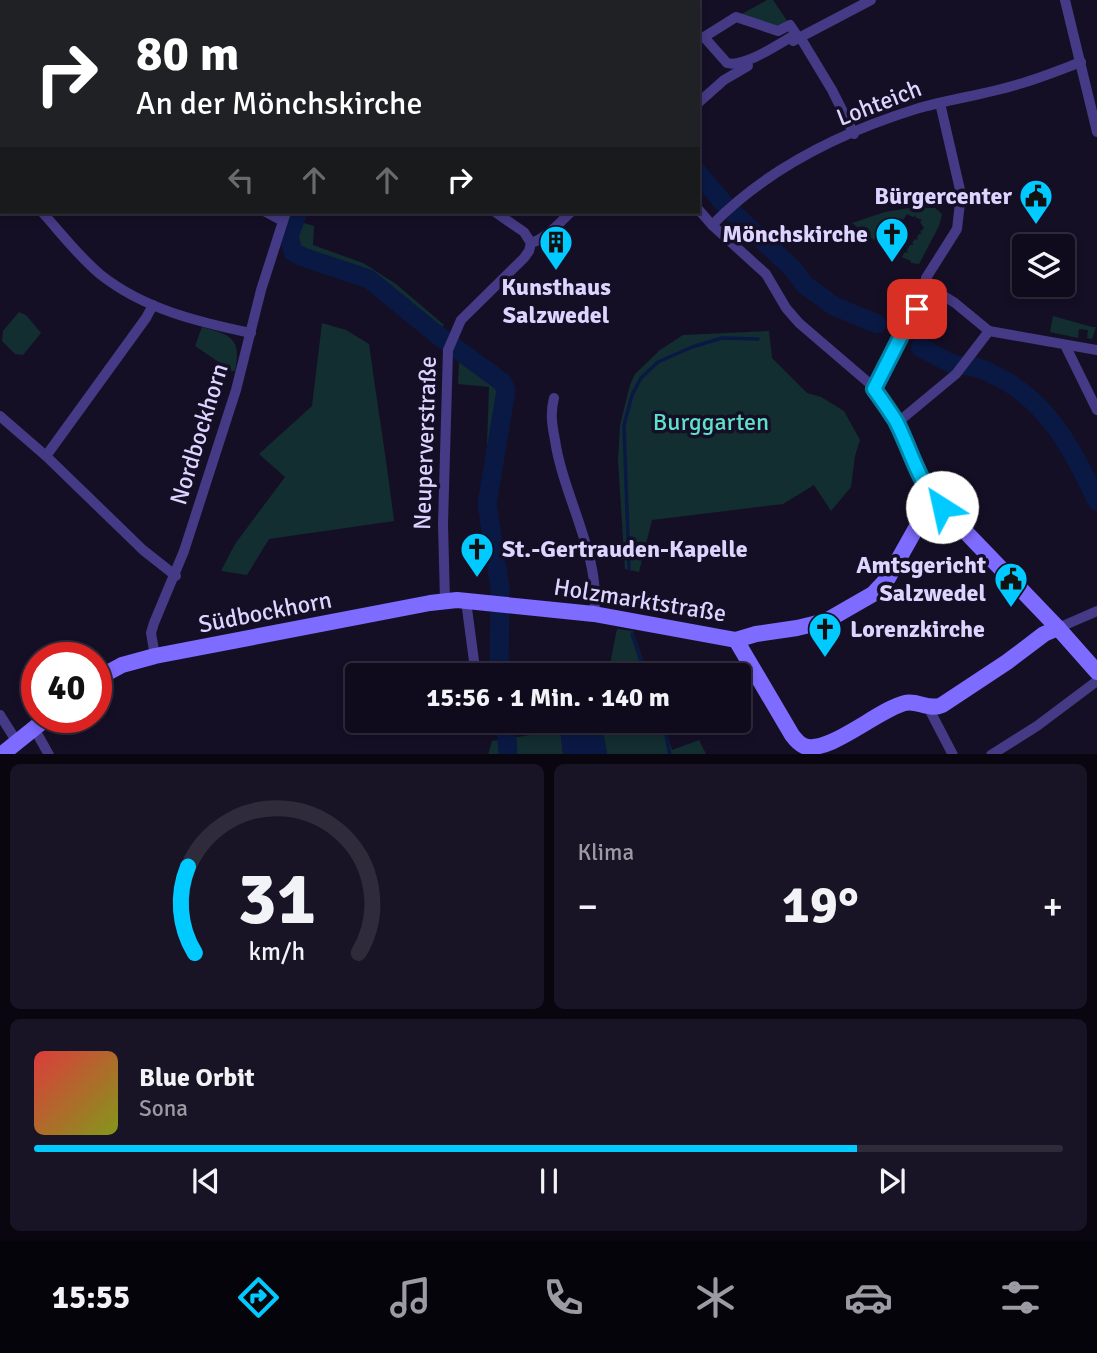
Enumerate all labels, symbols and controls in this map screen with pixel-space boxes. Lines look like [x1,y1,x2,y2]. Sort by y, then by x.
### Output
text: 80 m [136,24,239,84]
icon: right [21,28,112,119]
street label: Lohteich [832,73,926,133]
text: An der Mönchskirche [136,84,423,123]
icon: left [222,161,260,199]
icon: ahead [295,161,333,199]
icon: ahead [368,161,406,199]
icon: right [441,161,479,199]
public building icon: Bürgercenter [1017,177,1055,226]
place label: Bürgercenter [874,181,1012,211]
church icon: Mönchskirche [873,215,911,264]
place label: Mönchskirche [722,219,868,249]
building icon: Kunsthaus Salzwedel [537,223,575,272]
map controls [1012,234,1075,297]
button: layers [1012,234,1075,297]
place label: Kunsthaus Salzwedel [501,272,611,330]
pin [887,279,947,339]
icon: arrive [898,290,936,328]
street label: Neuperverstraße [407,356,443,530]
street label: Nordbockhorn [163,360,235,508]
park label: Burggarten [653,407,769,437]
position arrow [905,470,979,544]
church icon: St.-Gertrauden-Kapelle [458,530,496,579]
place label: St.-Gertrauden-Kapelle [502,534,748,564]
place label: Amtsgericht Salzwedel [856,550,986,608]
public building icon: Amtsgericht Salzwedel [992,560,1030,609]
street label: Holzmarktstraße [552,572,728,628]
street label: Südbockhorn [196,584,334,640]
church icon: Lorenzkirche [806,610,844,659]
place label: Lorenzkirche [850,614,985,644]
speed limit sign: 40 [21,642,112,733]
text: 15:56 · 1 Min. · 140 m [426,682,670,714]
text: Klima [578,838,634,867]
text: 31 [237,855,316,944]
text: 19° [782,873,859,937]
text: − [578,883,598,930]
text: + [1042,883,1063,930]
text: km/h [248,935,305,966]
text: Blue Orbit [139,1062,255,1094]
text: Sona [139,1094,188,1123]
icon: previous [187,1162,225,1200]
icon: pause [530,1162,568,1200]
icon: next [873,1162,911,1200]
icon: directions [234,1273,283,1322]
icon: music [386,1273,435,1322]
icon: phone [539,1273,588,1322]
icon: climate [691,1273,740,1322]
icon: car [844,1273,893,1322]
icon: filters [996,1273,1045,1322]
text: 15:55 [52,1278,130,1317]

